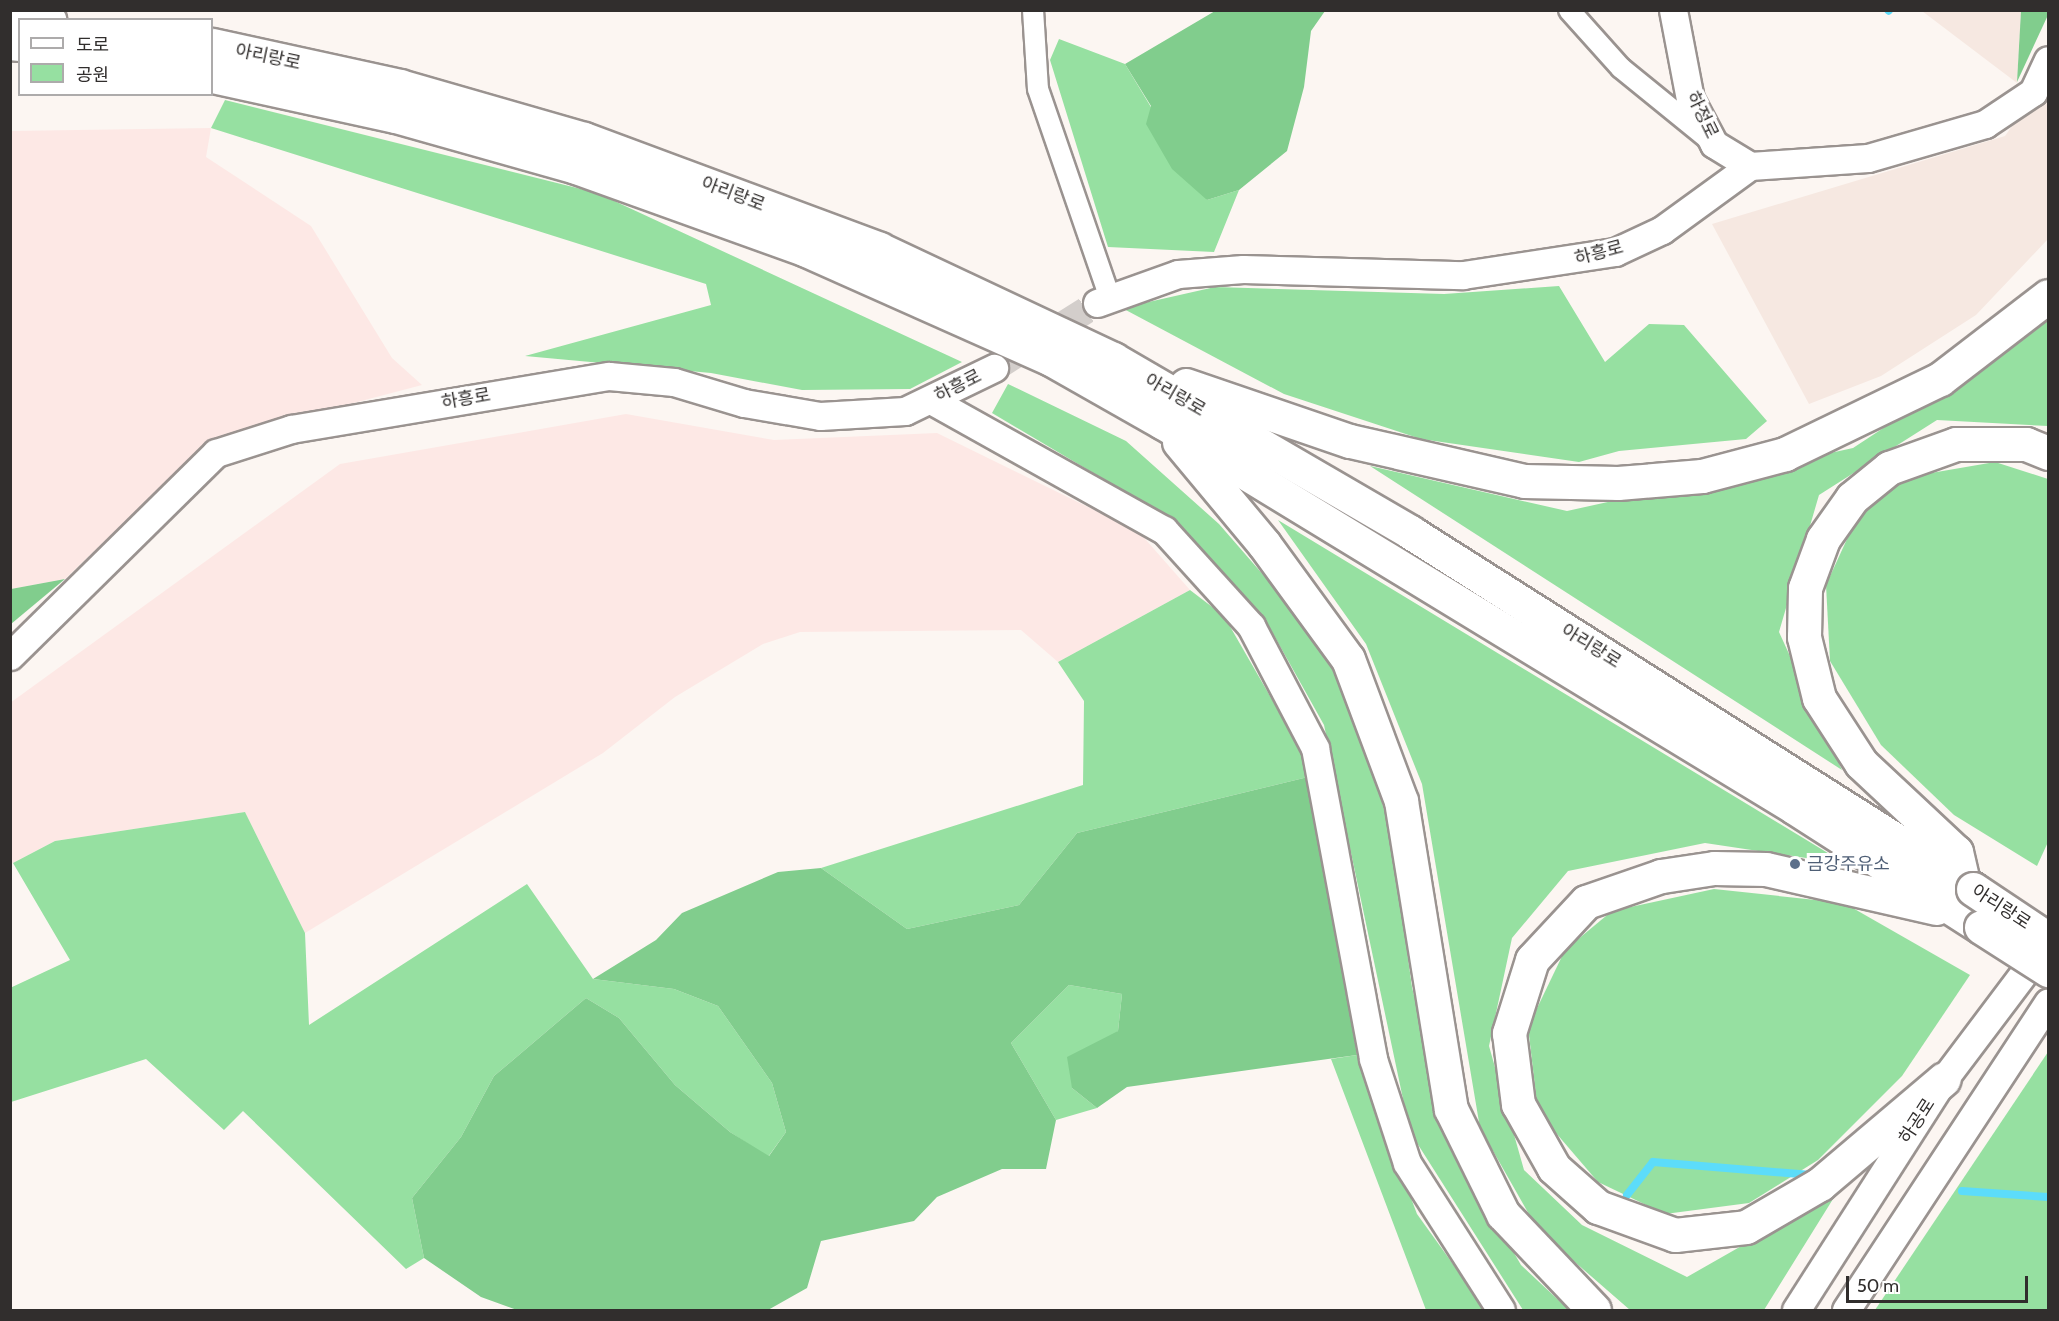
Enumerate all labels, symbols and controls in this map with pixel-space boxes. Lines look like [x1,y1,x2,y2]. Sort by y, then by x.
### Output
legend [18,18,213,96]
text: 도로 [76,34,109,56]
street label: 아리랑로 [233,40,303,74]
text: 공원 [76,64,109,86]
street label: 하정로 [1681,88,1723,142]
street label: 아리랑로 [698,172,768,216]
street label: 하흥로 [1572,236,1626,270]
street label: 하흥로 [931,365,985,407]
street label: 아리랑로 [1141,369,1209,421]
street label: 하흥로 [440,384,492,414]
street label: 아리랑로 [1557,619,1625,673]
place label: 금강주유소 [1807,853,1890,875]
marker: 금강주유소 [1788,857,1802,871]
street label: 아리랑로 [1967,880,2035,934]
street label: 하공로 [1894,1094,1940,1148]
scale bar [1849,1264,2030,1302]
text: 50 m [1857,1275,1899,1297]

